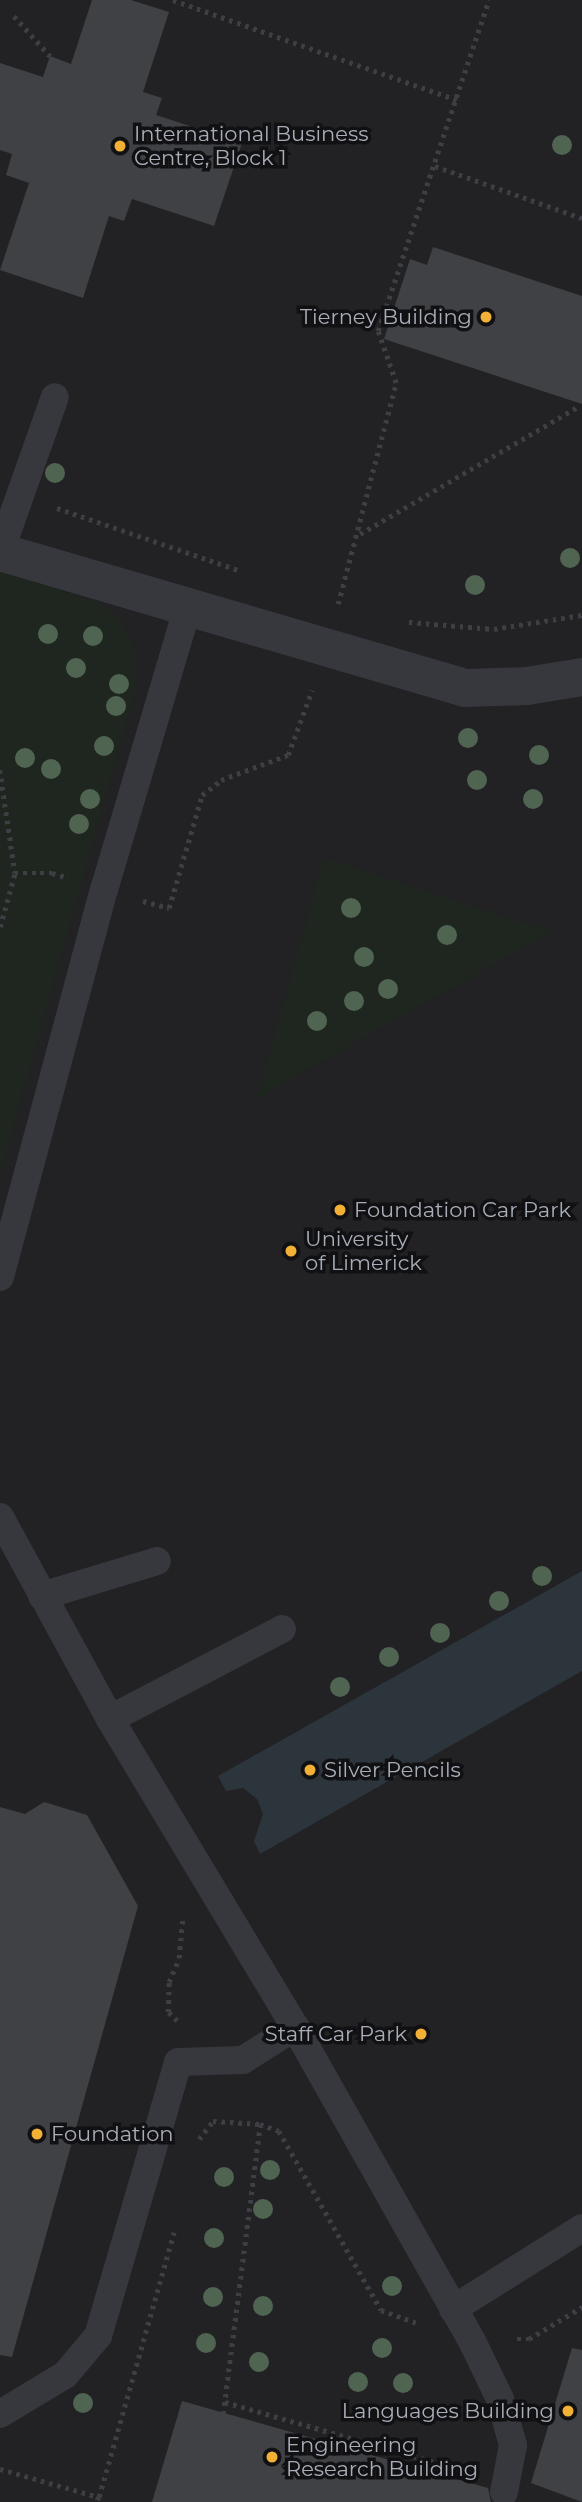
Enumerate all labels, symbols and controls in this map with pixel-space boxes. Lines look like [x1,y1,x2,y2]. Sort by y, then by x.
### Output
place label: International Business Centre, Block 1 [134,121,368,171]
marker: International Business Centre, Block 1 [112,138,128,154]
place label: Tierney Building [300,304,472,330]
marker: Tierney Building [478,309,494,325]
place label: Foundation Car Park [354,1197,571,1223]
marker: Foundation Car Park [332,1202,348,1218]
place label: University of Limerick [305,1226,422,1276]
marker: University of Limerick [283,1243,299,1259]
place label: Silver Pencils [324,1757,461,1783]
marker: Silver Pencils [302,1762,318,1778]
place label: Staff Car Park [265,2021,407,2047]
marker: Staff Car Park [413,2026,429,2042]
place label: Foundation [51,2121,174,2147]
marker: Foundation [29,2126,45,2142]
place label: Languages Building [342,2398,554,2424]
marker: Languages Building [560,2403,576,2419]
place label: Engineering Research Building [286,2432,478,2482]
marker: Engineering Research Building [264,2449,280,2465]

